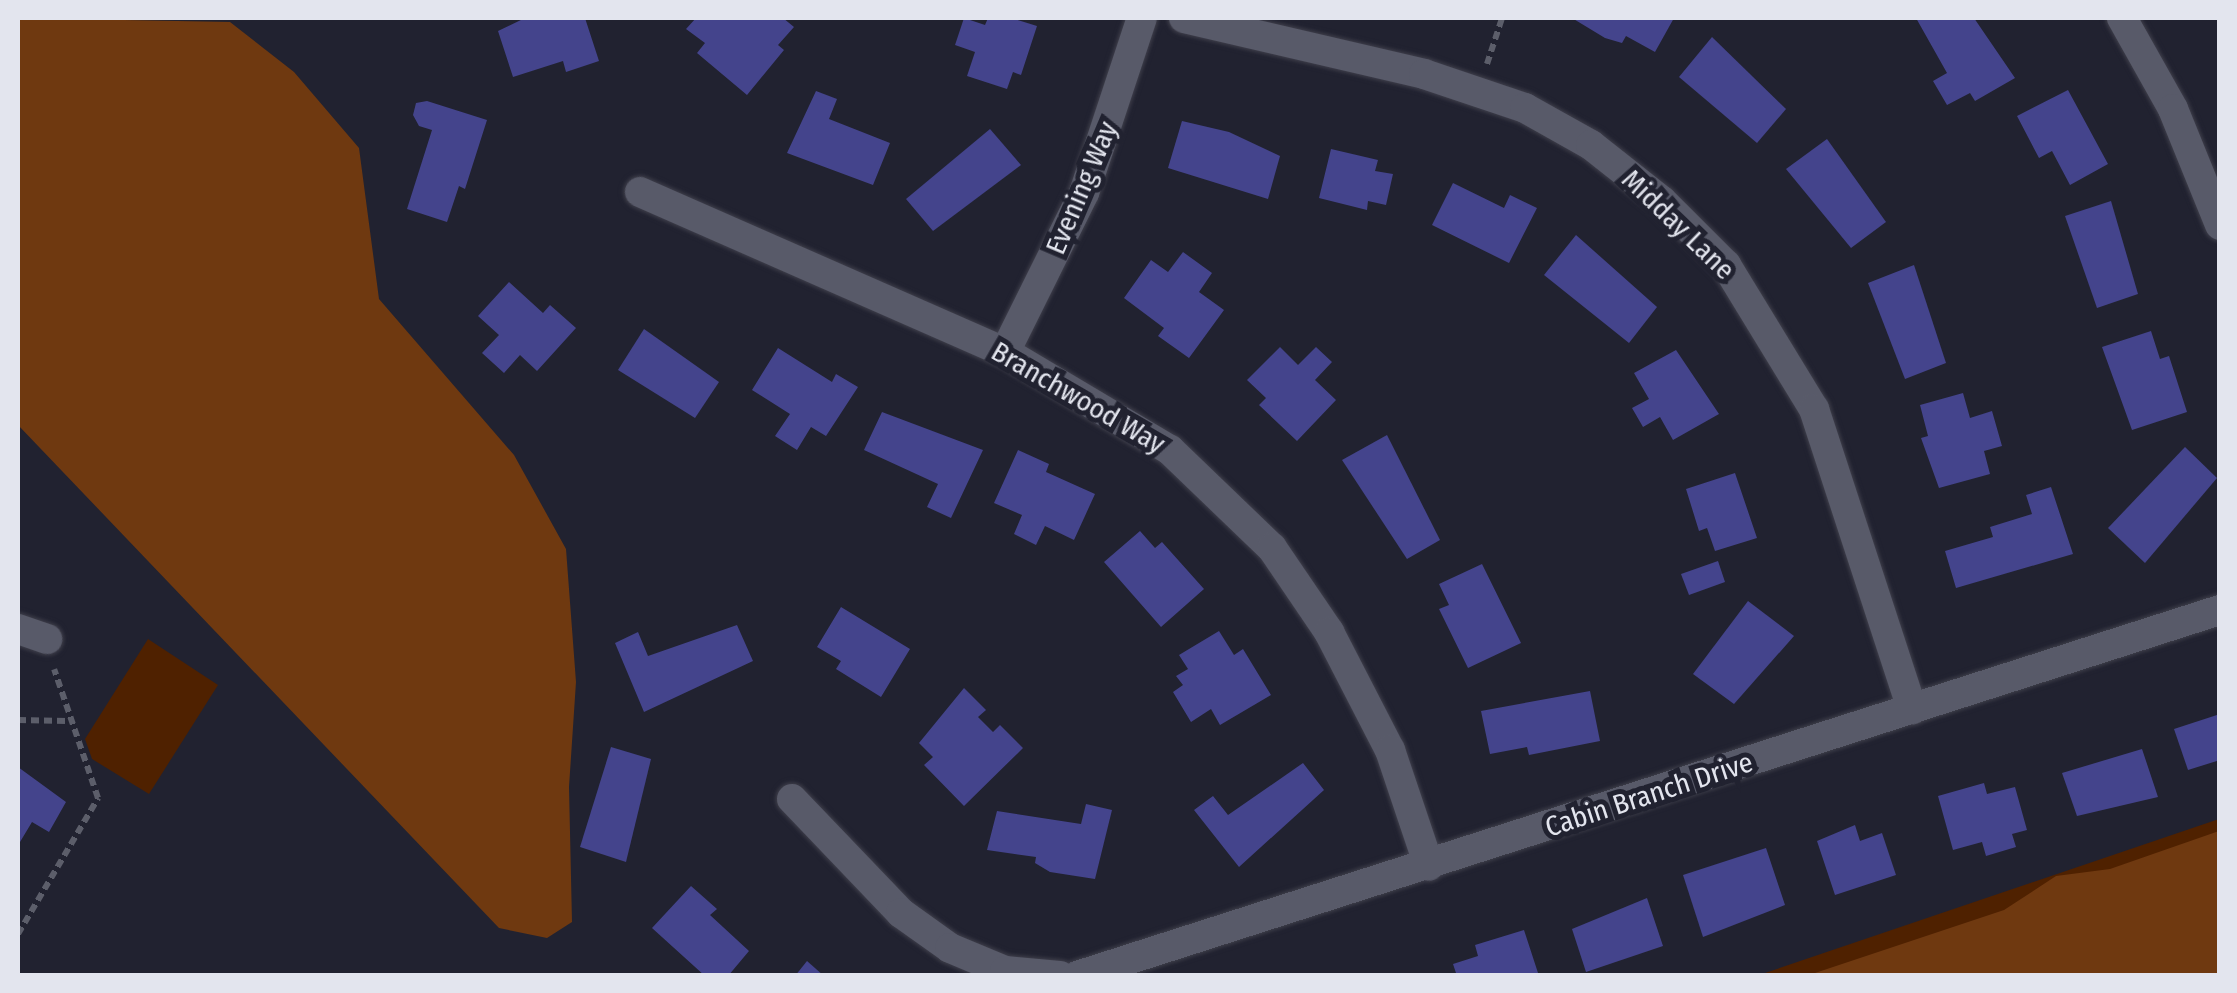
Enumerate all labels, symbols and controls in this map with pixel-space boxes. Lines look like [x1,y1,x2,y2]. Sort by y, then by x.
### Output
street label: Evening Way [1039,117,1125,259]
street label: Midday Lane [1615,163,1741,287]
street label: Branchwood Way [985,335,1171,461]
street label: Cabin Branch Drive [1541,746,1757,844]

